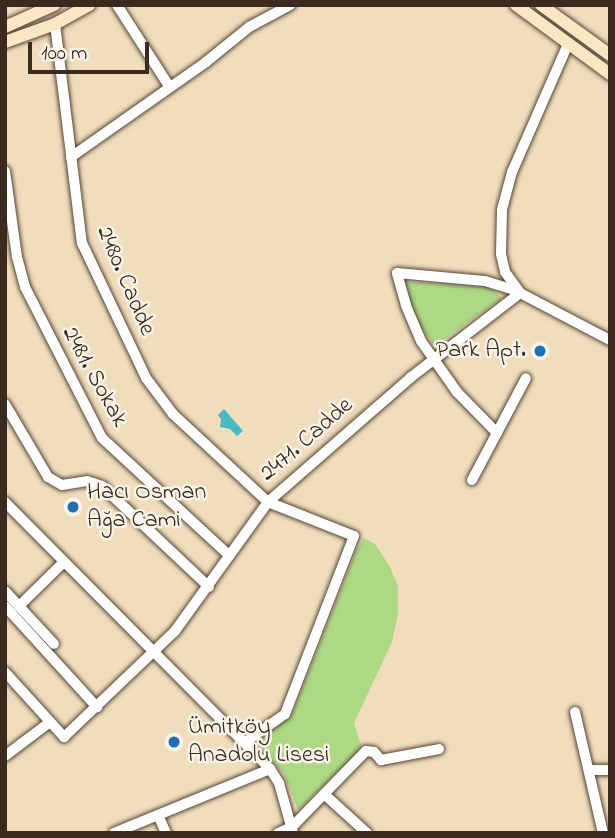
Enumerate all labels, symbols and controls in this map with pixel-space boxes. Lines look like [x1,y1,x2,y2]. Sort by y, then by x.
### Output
scale bar [32,28,152,72]
text: 100 m [41,39,87,69]
street label: 2480. Cadde [89,222,161,340]
street label: 2481. Sokak [55,322,133,432]
place label: Park Apt. [436,337,526,365]
marker: Park Apt. [532,343,548,359]
street label: 2471. Cadde [254,392,360,488]
place label: Hacı Osman Ağa Cami [87,479,206,535]
marker: Hacı Osman Ağa Cami [65,499,81,515]
place label: Ümitköy Anadolu Lisesi [188,714,329,770]
marker: Ümitköy Anadolu Lisesi [166,734,182,750]

